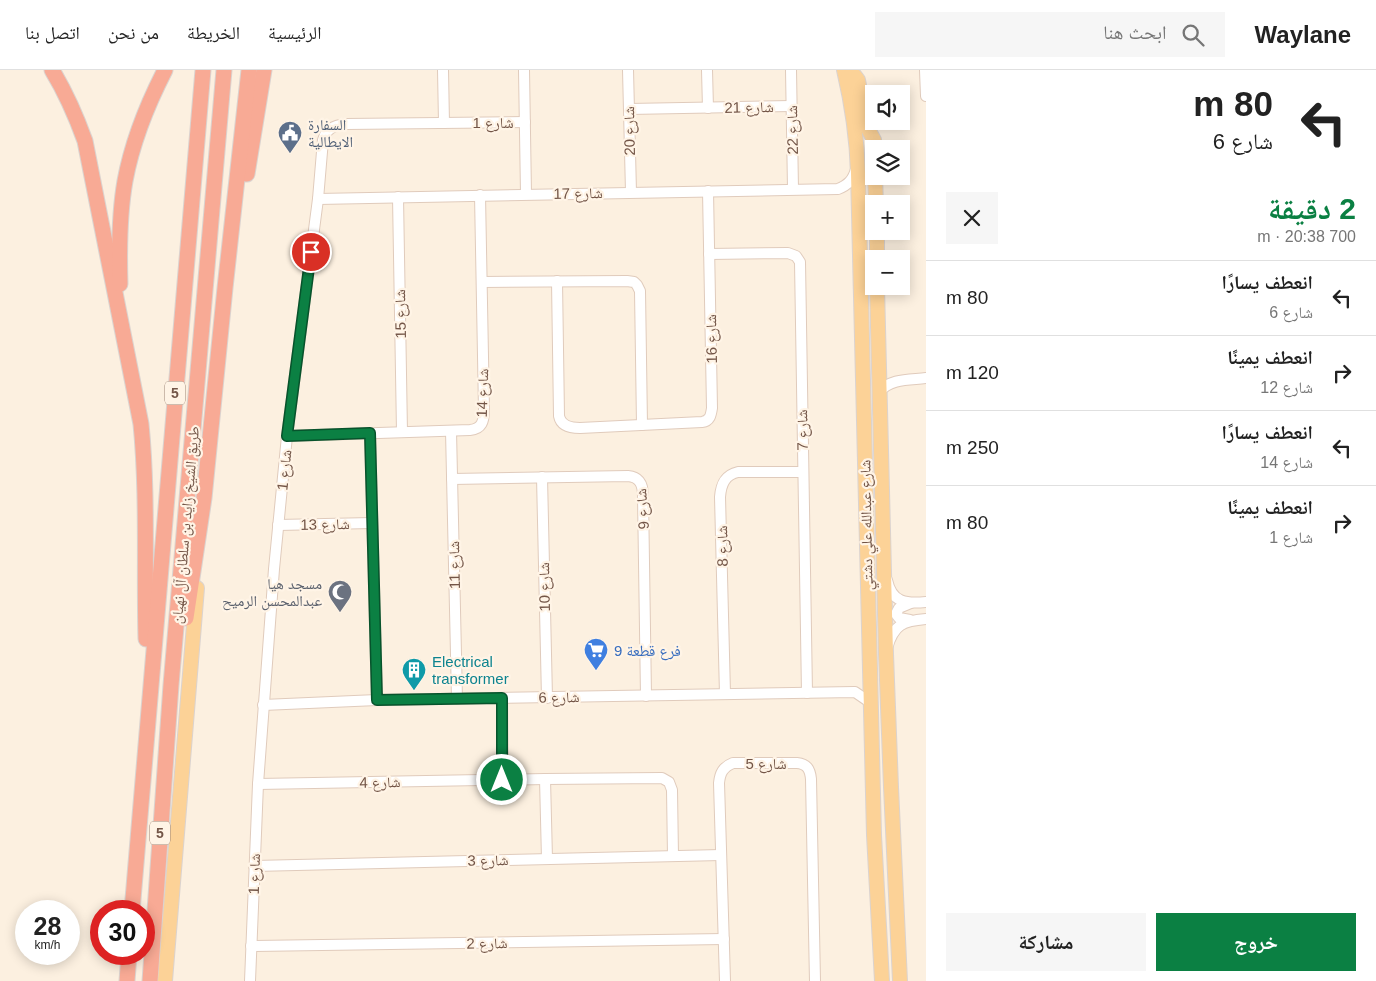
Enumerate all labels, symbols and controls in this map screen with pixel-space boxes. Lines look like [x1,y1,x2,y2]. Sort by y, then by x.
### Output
search box [875,12,1225,57]
icon: search [1179,21,1207,49]
text: Waylane [1255,21,1351,48]
text: ابحث هنا [1103,22,1167,43]
text: اتصل بنا [25,23,80,43]
text: من نحن [108,23,159,43]
text: الخريطة [187,23,240,43]
text: الرئيسية [268,23,321,43]
text: 80 m [1193,84,1273,123]
map controls [865,85,910,295]
button: sound [865,85,910,130]
icon: left [1291,90,1356,155]
street label: شارع 21 [724,98,774,118]
street label: شارع 22 [783,105,803,155]
street label: شارع 20 [620,106,640,156]
street label: شارع 1 [472,114,514,133]
place label: السفارة الايطالية [308,116,353,150]
public building icon: السفارة الايطالية [277,120,303,154]
text: شارع 6 [1213,129,1273,154]
button: layers [865,140,910,185]
street label: شارع 17 [553,184,603,204]
button: close [946,192,998,244]
text: 2 دقيقة [1268,192,1356,225]
button: + [865,195,910,240]
text: 700 m · 20:38 [1257,228,1356,245]
pin [290,231,332,273]
icon: arrive [297,238,325,266]
button: − [865,250,910,295]
text: انعطف يسارًا [1222,272,1313,293]
icon: left [1328,284,1356,312]
text: 80 m [946,287,988,308]
street label: شارع 15 [391,289,411,339]
text: شارع 6 [1269,304,1313,321]
street label: شارع 16 [702,314,722,364]
text: انعطف يمينًا [1227,347,1313,368]
icon: right [1328,359,1356,387]
text: 120 m [946,362,999,383]
street label: شارع 14 [473,368,493,418]
text: شارع 12 [1260,379,1313,396]
road number: 5 [165,382,185,404]
street label: شارع 7 [793,409,813,451]
text: انعطف يسارًا [1222,422,1313,443]
street label: طريق الشيخ زايد بن سلطان آل نهيان [168,425,204,625]
icon: left [1328,434,1356,462]
text: 250 m [946,437,999,458]
street label: شارع 1 [273,449,297,492]
text: شارع 14 [1260,454,1313,471]
street label: شارع عبدالله علي دشتي [856,459,879,590]
street label: شارع 9 [632,488,654,530]
text: انعطف يمينًا [1227,497,1313,518]
icon: right [1328,509,1356,537]
text: 80 m [946,512,988,533]
street label: شارع 13 [300,515,350,535]
street label: شارع 8 [713,525,733,567]
text: شارع 1 [1269,529,1313,546]
street label: شارع 11 [445,541,465,589]
street label: شارع 10 [535,562,555,612]
place label: مسجد هيا عبدالمحسن الرميح [222,575,322,611]
mosque icon: مسجد هيا عبدالمحسن الرميح [327,579,353,613]
supermarket icon: فرع قطعة 9 [583,637,609,671]
place label: فرع قطعة 9 [614,642,681,661]
place label: Electrical transformer [432,653,509,687]
building icon: Electrical transformer [401,657,427,691]
street label: شارع 6 [538,688,580,708]
position arrow [475,753,527,805]
street label: شارع 5 [745,755,787,774]
street label: شارع 4 [359,773,401,793]
road number: 5 [150,821,170,844]
street label: شارع 3 [467,851,509,871]
street label: شارع 1 [245,853,265,895]
speed limit sign: 30 [90,900,155,965]
text: 28 [34,912,61,940]
button: مشاركة [946,913,1146,971]
button: خروج [1156,913,1356,971]
street label: شارع 2 [466,934,508,954]
text: km/h [34,938,61,952]

